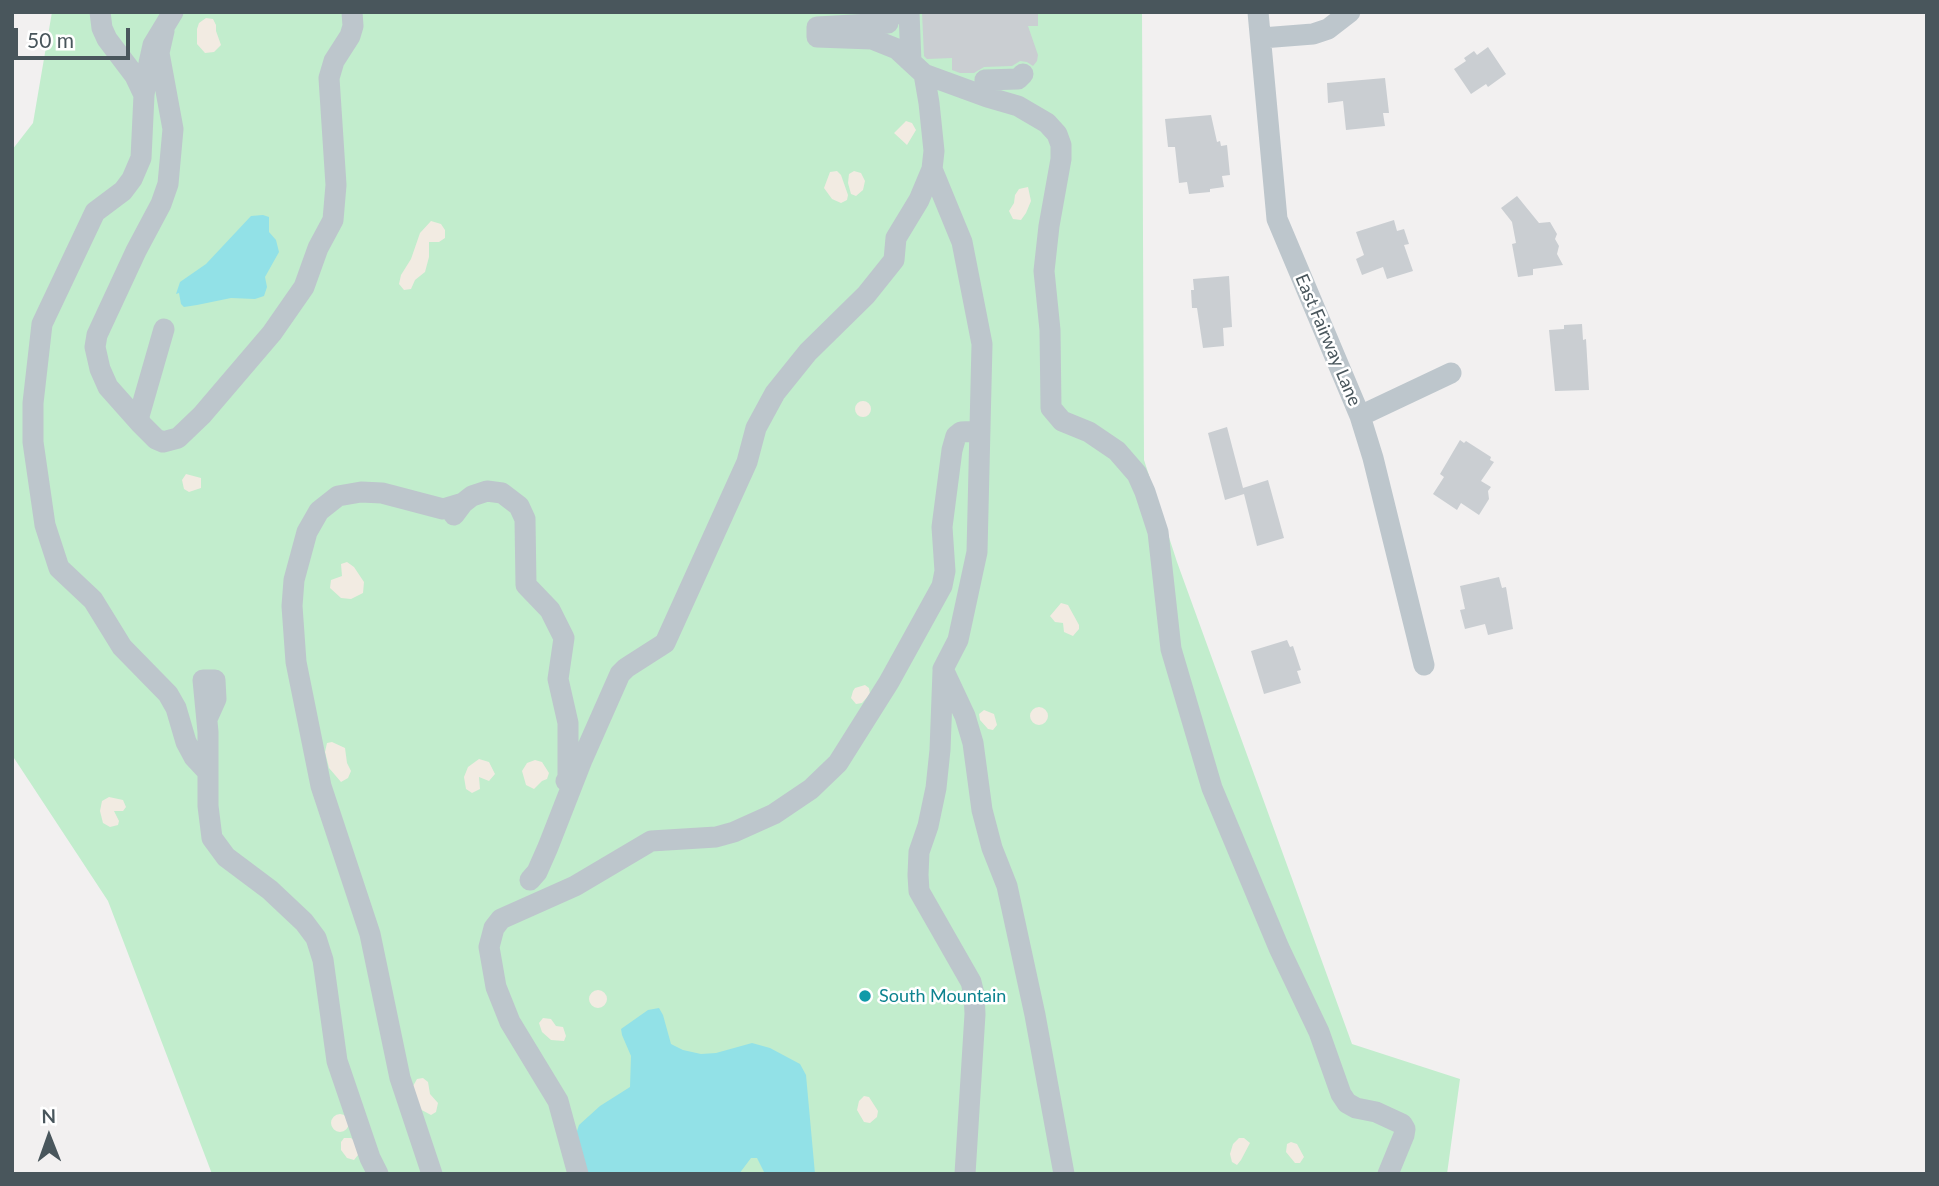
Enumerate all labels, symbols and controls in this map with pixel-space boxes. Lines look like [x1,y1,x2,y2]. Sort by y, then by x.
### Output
scale bar [18,14,133,58]
text: 50 m [27,27,74,52]
street label: East Fairway Lane [1290,271,1366,409]
place label: South Mountain [879,985,1006,1007]
marker: South Mountain [857,988,873,1004]
north arrow [14,1102,84,1172]
text: N [41,1104,56,1127]

